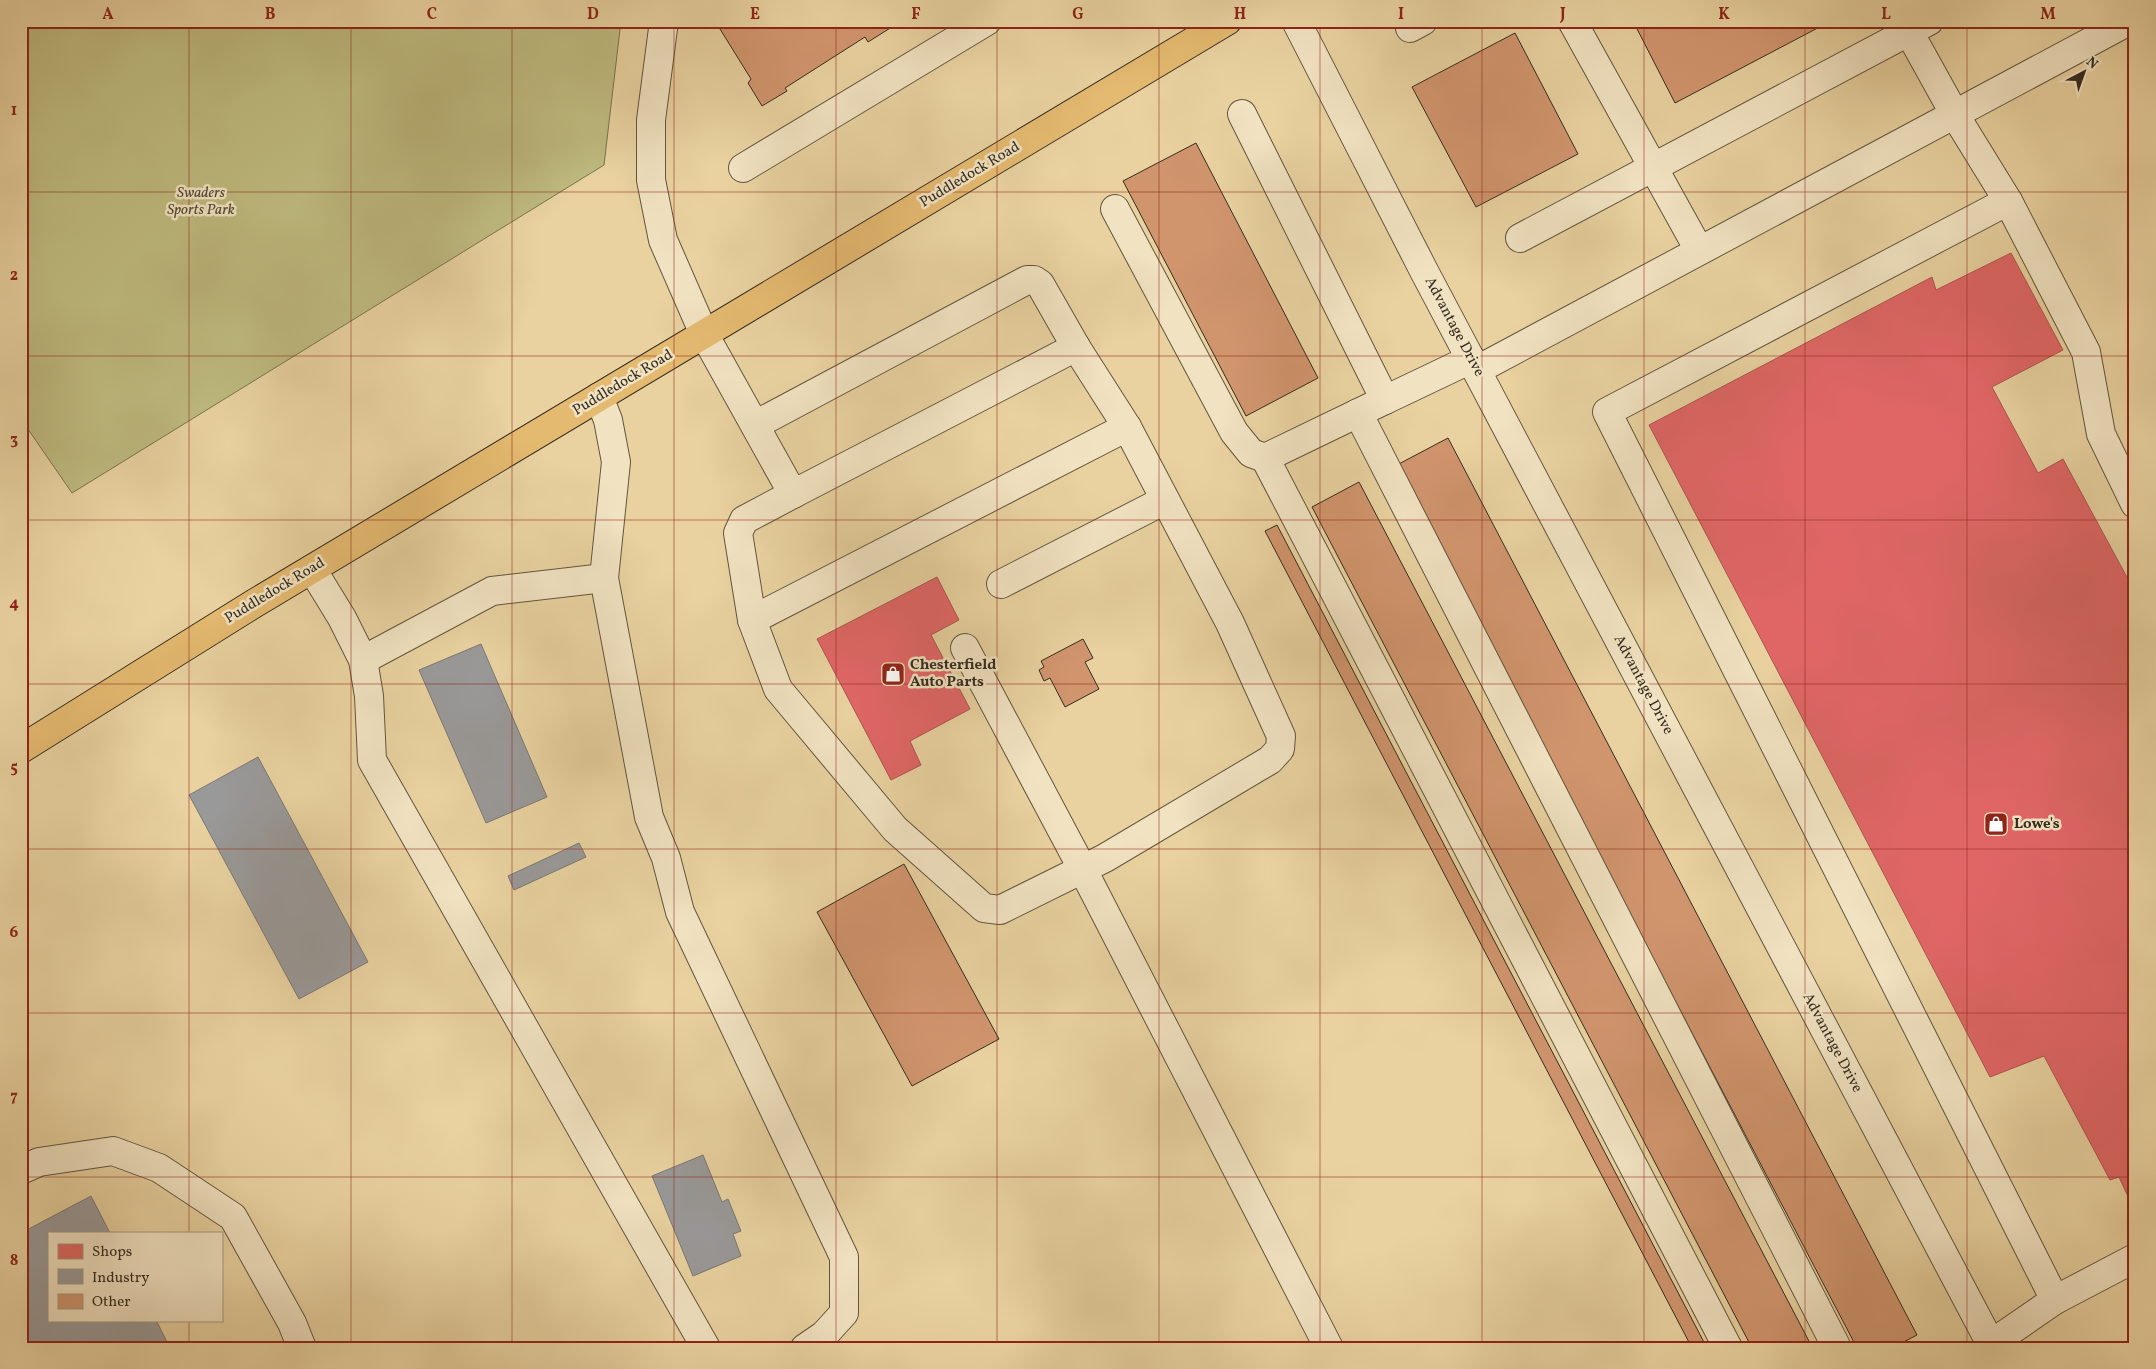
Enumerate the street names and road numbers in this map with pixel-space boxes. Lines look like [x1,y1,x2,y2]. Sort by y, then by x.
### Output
street label: Puddledock Road [916,137,1024,213]
street label: Advantage Drive [1419,273,1489,381]
street label: Puddledock Road [569,345,677,421]
street label: Puddledock Road [221,553,329,629]
street label: Advantage Drive [1608,631,1678,739]
street label: Advantage Drive [1797,989,1867,1097]

